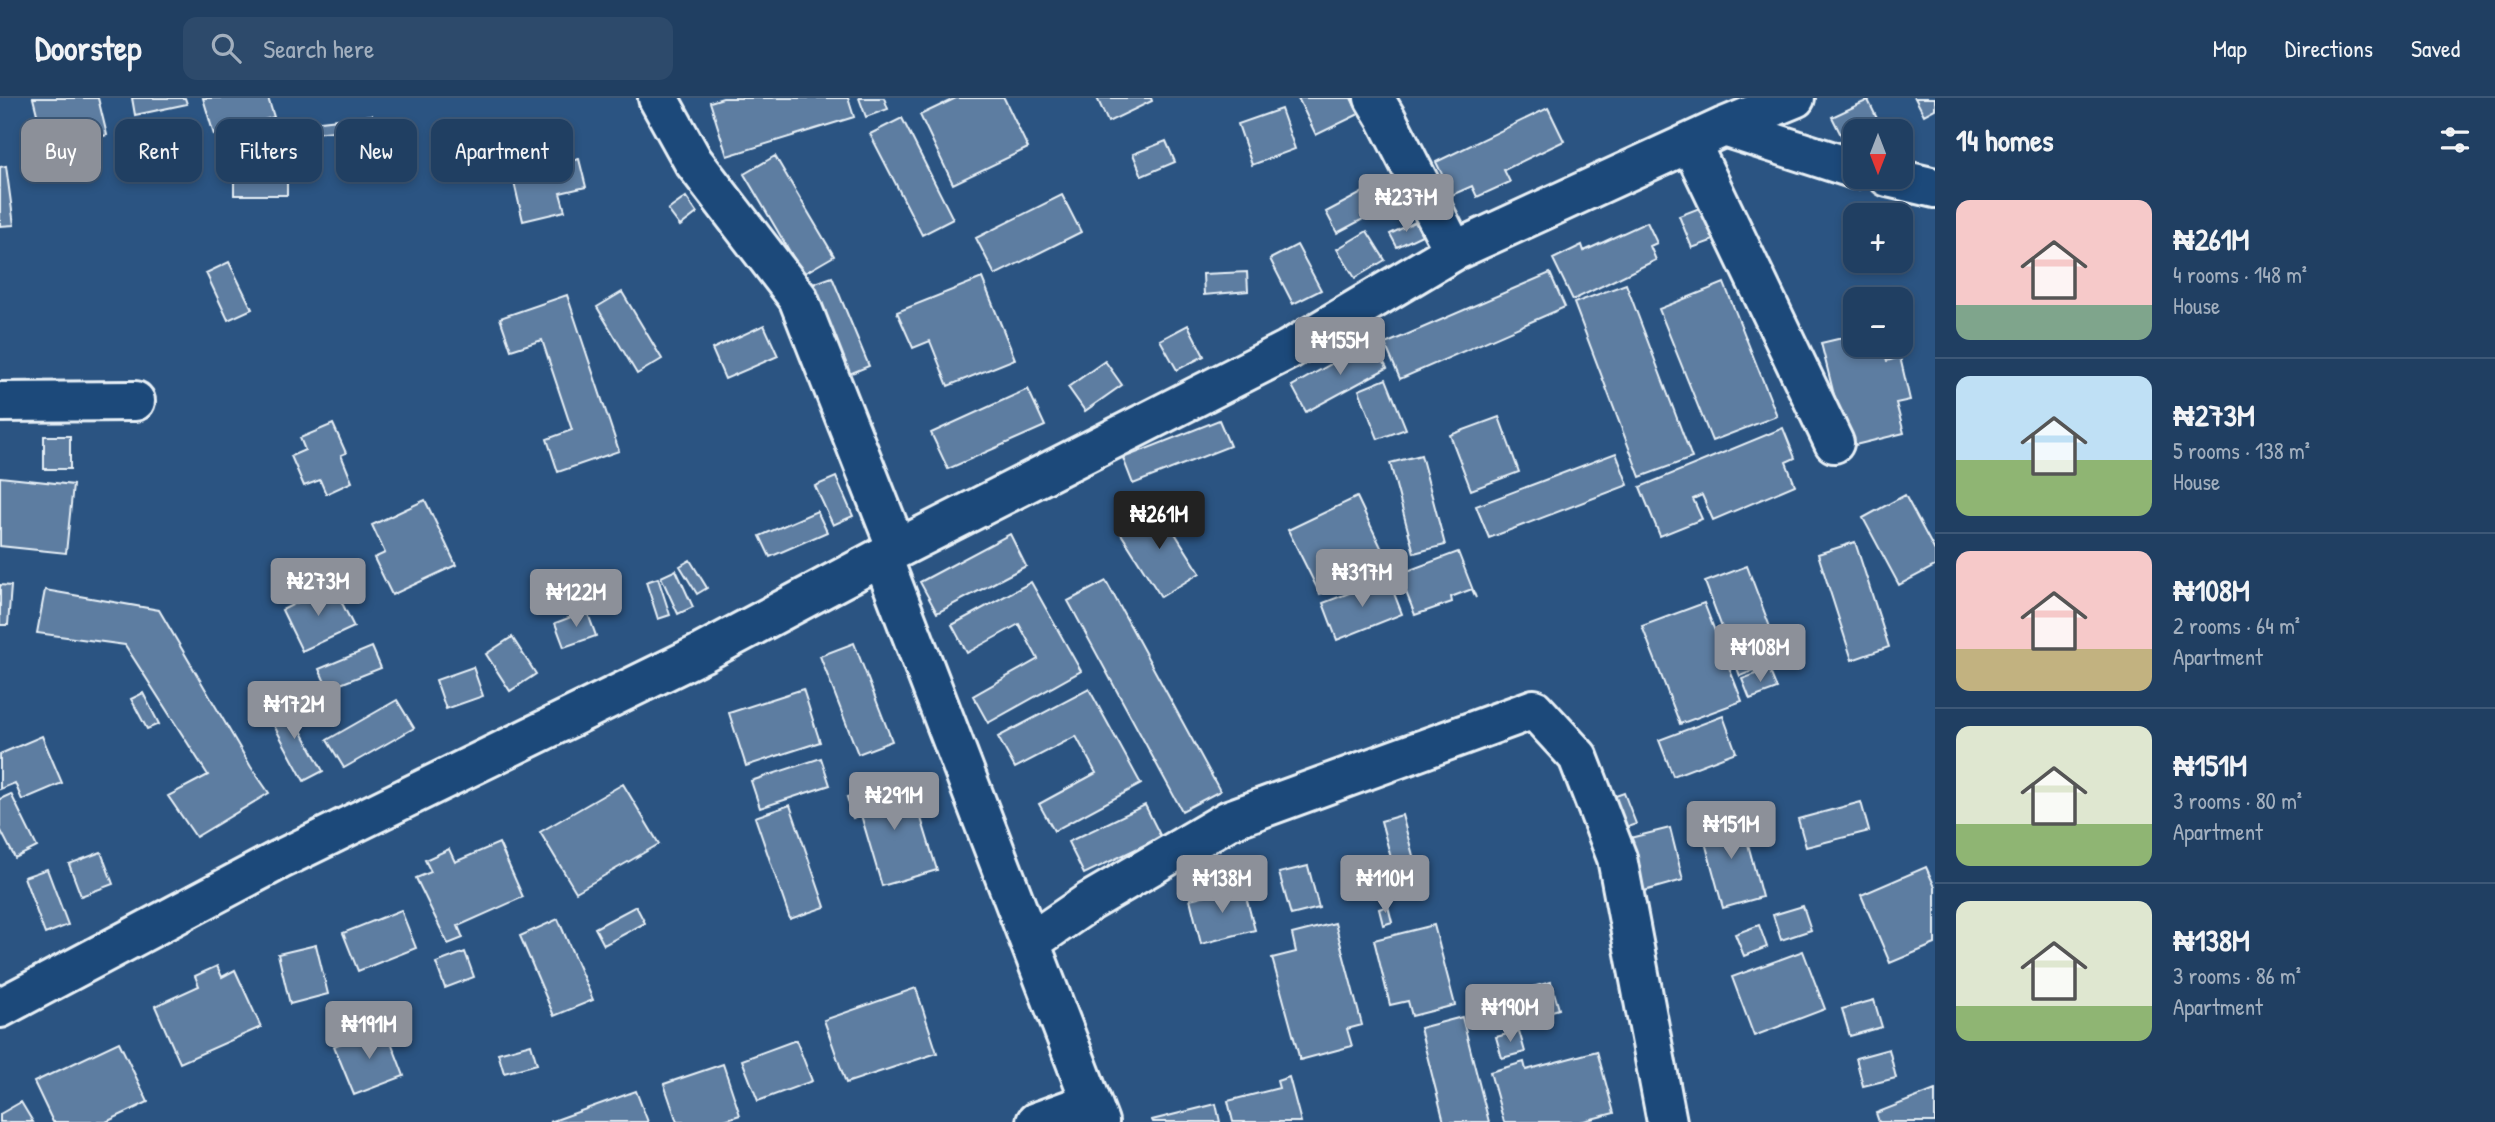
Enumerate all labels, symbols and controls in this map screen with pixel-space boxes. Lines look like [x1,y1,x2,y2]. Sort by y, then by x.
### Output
search box [183,17,673,80]
text: Doorstep [35,26,141,70]
icon: search [207,29,245,67]
text: Search here [263,31,374,66]
text: Map [2213,32,2247,64]
text: Directions [2285,32,2373,64]
text: Saved [2411,32,2460,64]
chip: Buy [21,119,101,182]
chip: Rent [115,119,202,182]
chip: Filters [216,119,322,182]
chip: New [336,119,417,182]
chip: Apartment [431,119,573,182]
north arrow [1843,119,1913,189]
map controls [1843,119,1913,357]
text: 14 homes [1956,120,2054,160]
icon: filters [2436,121,2474,159]
pin: ₦237M [1357,174,1455,234]
text: ₦237M [1375,181,1437,212]
button: + [1843,203,1913,273]
text: ₦261M [2173,219,2249,259]
icon: home [2012,228,2096,312]
text: 4 rooms · 148 m² [2173,259,2307,290]
button: − [1843,287,1913,357]
text: House [2173,290,2220,321]
pin: ₦155M [1291,317,1389,377]
text: ₦155M [1311,324,1369,355]
text: ₦273M [2173,395,2255,435]
icon: home [2012,404,2096,488]
text: 5 rooms · 138 m² [2173,435,2310,466]
text: House [2173,466,2220,497]
pin: ₦261M [1110,491,1208,551]
text: ₦261M [1130,498,1188,529]
pin: ₦317M [1313,550,1411,609]
text: ₦317M [1332,556,1392,587]
pin: ₦273M [269,559,367,618]
text: ₦273M [287,565,349,596]
pin: ₦122M [527,570,625,629]
text: ₦108M [2173,570,2250,610]
text: ₦122M [546,576,606,607]
icon: home [2012,579,2096,663]
text: 2 rooms · 64 m² [2173,610,2300,641]
pin: ₦108M [1711,624,1809,684]
text: ₦108M [1731,631,1789,662]
text: Apartment [2173,641,2263,672]
pin: ₦172M [245,682,343,741]
text: ₦172M [264,688,324,719]
text: ₦151M [2173,745,2247,785]
icon: home [2012,754,2096,838]
pin: ₦291M [845,772,943,832]
text: ₦291M [865,779,923,810]
text: 3 rooms · 80 m² [2173,785,2302,816]
pin: ₦151M [1682,802,1780,861]
text: ₦151M [1703,808,1759,839]
text: Apartment [2173,816,2263,847]
pin: ₦138M [1173,856,1271,915]
pin: ₦110M [1336,856,1434,915]
text: ₦138M [1193,862,1251,893]
text: ₦110M [1356,862,1414,893]
text: ₦138M [2173,920,2250,960]
icon: home [2012,929,2096,1013]
text: 3 rooms · 86 m² [2173,960,2301,991]
pin: ₦190M [1461,984,1559,1044]
text: ₦190M [1481,991,1539,1022]
text: Apartment [2173,991,2263,1022]
pin: ₦191M [320,1002,418,1061]
text: ₦191M [341,1008,397,1039]

